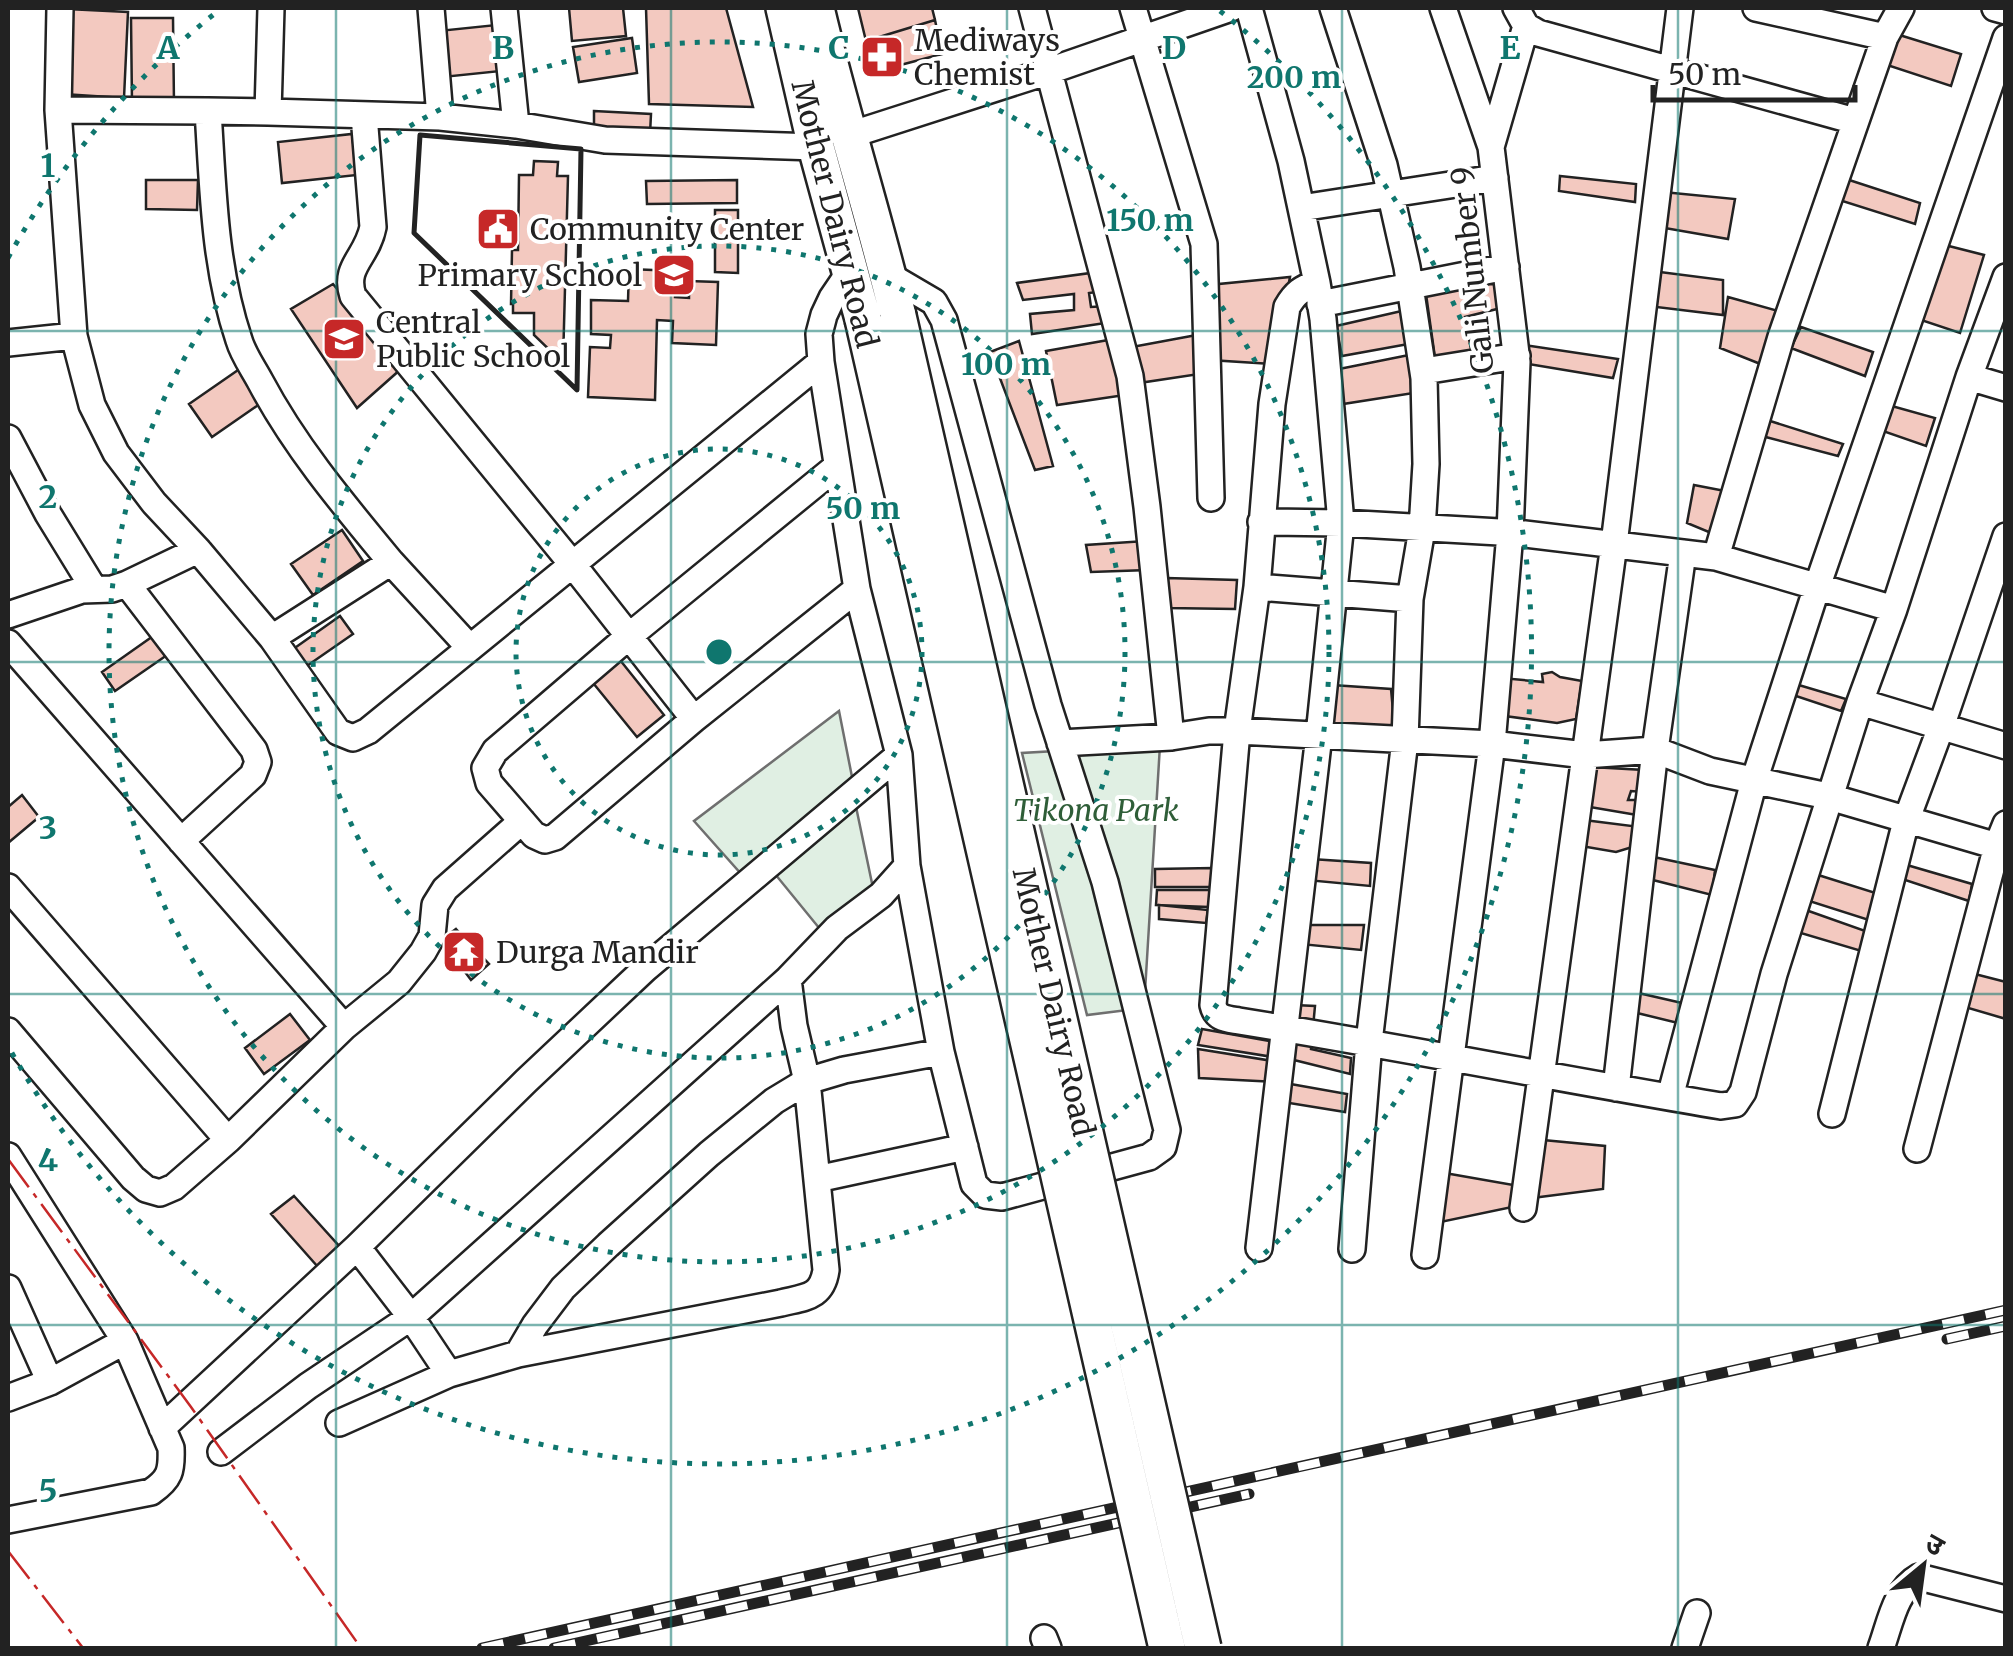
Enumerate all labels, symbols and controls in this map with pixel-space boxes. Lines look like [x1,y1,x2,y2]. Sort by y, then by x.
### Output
place label: Mediways Chemist [914,21,1060,93]
text: A [156,28,181,68]
text: B [492,28,514,68]
text: C [828,28,850,68]
text: D [1162,28,1186,68]
text: E [1500,28,1521,68]
pharmacy icon: Mediways Chemist [859,34,905,80]
scale bar [1653,40,1856,102]
text: 50 m [1668,55,1741,93]
text: 200 m [1247,58,1341,96]
street label: Mother Dairy Road [783,76,887,352]
text: 1 [41,146,56,186]
street label: Gali Number 9 [1442,165,1502,375]
text: 150 m [1106,201,1194,239]
public building icon: Community Center [475,206,521,252]
place label: Community Center [530,210,804,248]
school or university icon: Primary School [651,252,697,298]
place label: Primary School [417,256,642,294]
place label: Central Public School [376,303,570,375]
school or university icon: Central Public School [321,316,367,362]
text: 100 m [961,345,1051,383]
text: 2 [39,477,57,517]
text: 50 m [826,489,900,527]
centre of rings [701,634,737,670]
park label: Tikona Park [1013,791,1180,829]
text: 3 [39,808,57,848]
street label: Mother Dairy Road [1005,864,1103,1140]
temple icon: Durga Mandir [441,929,487,975]
place label: Durga Mandir [496,933,699,971]
text: 4 [38,1140,58,1180]
text: 5 [39,1471,57,1511]
north arrow [1873,1516,1973,1616]
text: उ [1919,1524,1952,1564]

